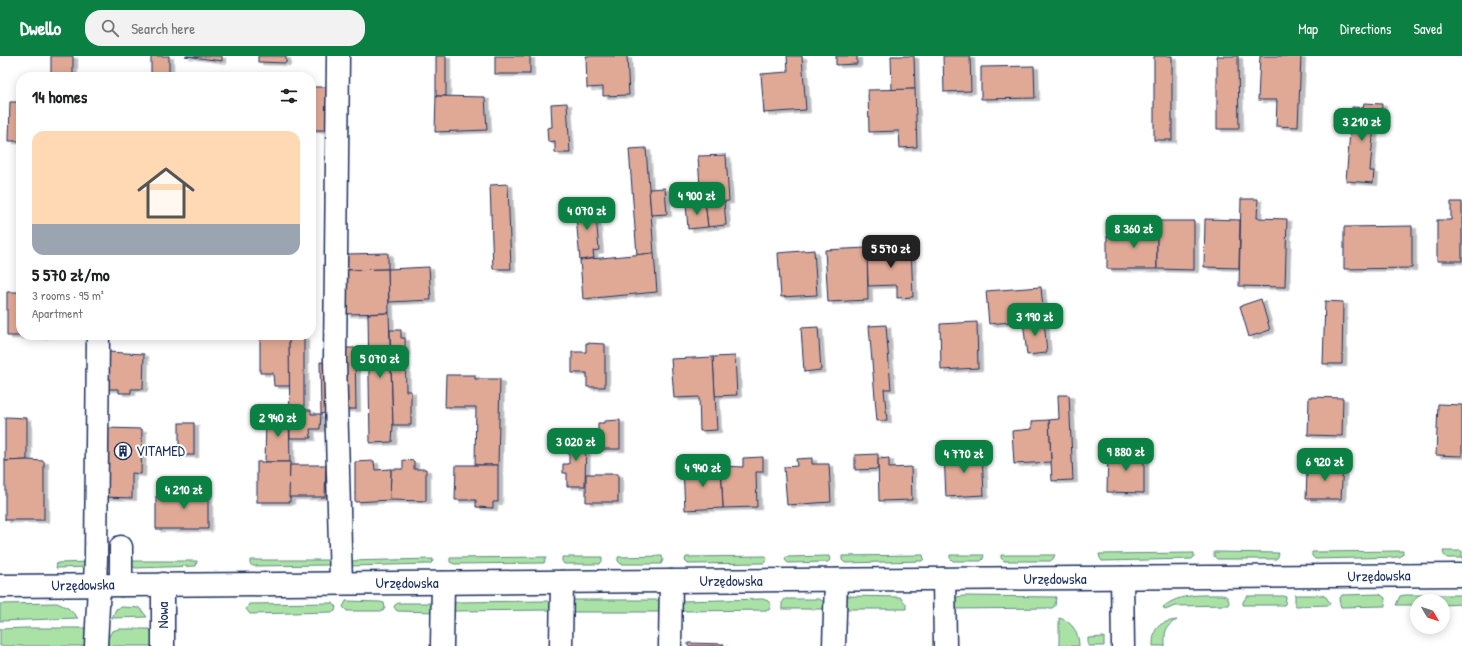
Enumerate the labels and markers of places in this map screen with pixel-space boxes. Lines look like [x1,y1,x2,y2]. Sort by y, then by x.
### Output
pin: 3 210 zł [1321,108,1403,142]
pin: 4 900 zł [656,182,738,216]
pin: 4 070 zł [546,197,628,231]
pin: 8 360 zł [1093,215,1175,249]
pin: 5 570 zł [850,235,932,269]
pin: 3 190 zł [994,303,1076,337]
pin: 5 070 zł [339,345,421,379]
pin: 2 940 zł [237,404,319,438]
pin: 3 020 zł [535,428,617,462]
pin: 9 880 zł [1085,438,1167,472]
place label: VITAMED [136,440,186,461]
pin: 4 770 zł [923,440,1005,474]
building icon: VITAMED [113,441,133,461]
pin: 6 920 zł [1284,448,1366,482]
pin: 4 940 zł [662,454,744,488]
pin: 4 210 zł [143,476,225,510]

